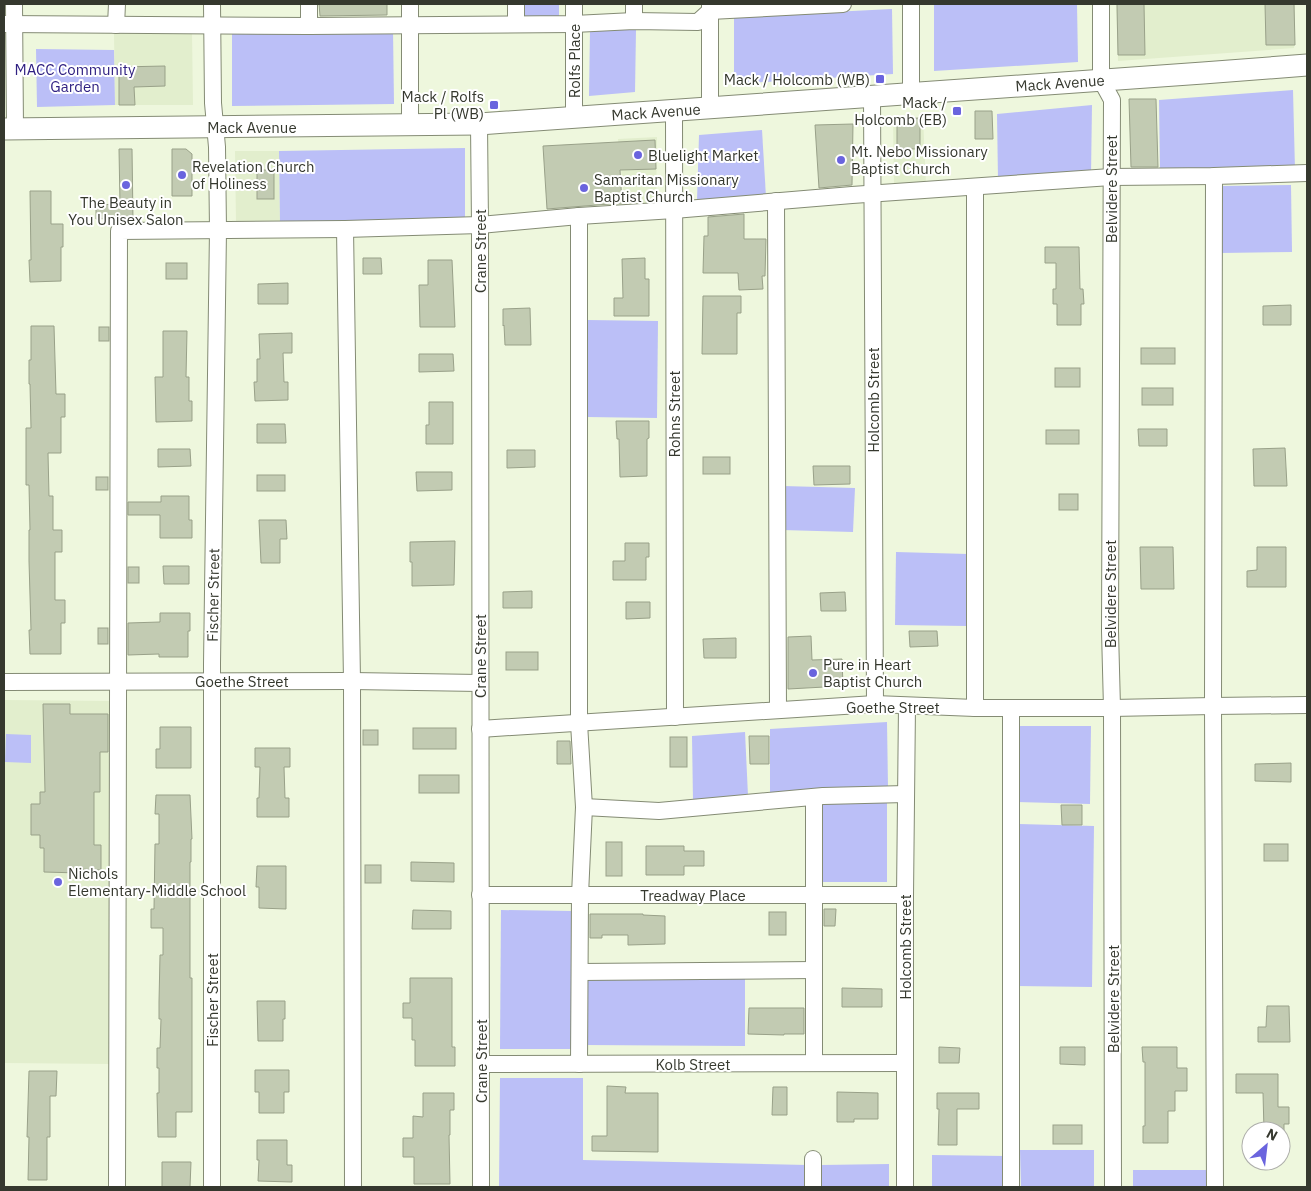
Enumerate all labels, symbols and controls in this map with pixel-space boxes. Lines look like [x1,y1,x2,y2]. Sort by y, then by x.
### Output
street label: Rolfs Place [565,24,584,98]
park label: MACC Community Garden [15,60,136,96]
place label: Mack / Holcomb (WB) [724,70,870,89]
street label: Mack Avenue [1015,70,1105,96]
marker: Mack / Holcomb (WB) [874,73,886,85]
place label: Mack / Rolfs Pl (WB) [402,87,484,123]
place label: Mack / Holcomb (EB) [854,93,947,129]
marker: Mack / Rolfs Pl (WB) [488,99,500,111]
street label: Mack Avenue [611,99,701,125]
marker: Mack / Holcomb (EB) [951,105,963,117]
street label: Mack Avenue [207,118,297,137]
street label: Belvidere Street [1102,135,1121,243]
place label: Mt. Nebo Missionary Baptist Church [851,142,988,178]
place label: Bluelight Market [648,146,759,165]
marker: Bluelight Market [632,149,644,161]
marker: Mt. Nebo Missionary Baptist Church [835,154,847,166]
place label: Revelation Church of Holiness [192,157,314,193]
marker: Revelation Church of Holiness [176,169,188,181]
place label: Samaritan Missionary Baptist Church [594,170,739,206]
marker: The Beauty in You Unisex Salon [120,179,132,191]
marker: Samaritan Missionary Baptist Church [578,182,590,194]
place label: The Beauty in You Unisex Salon [68,193,184,229]
street label: Crane Street [471,209,490,293]
street label: Holcomb Street [864,347,883,453]
street label: Rohns Street [665,371,684,457]
street label: Belvidere Street [1101,540,1120,648]
street label: Fischer Street [203,548,223,642]
street label: Crane Street [471,614,490,698]
place label: Pure in Heart Baptist Church [823,655,922,691]
marker: Pure in Heart Baptist Church [807,667,819,679]
street label: Goethe Street [195,672,289,691]
street label: Goethe Street [846,698,940,717]
place label: Nichols Elementary-Middle School [68,864,246,900]
marker: Nichols Elementary-Middle School [52,876,64,888]
street label: Treadway Place [640,886,746,905]
street label: Holcomb Street [896,894,915,1000]
street label: Belvidere Street [1104,945,1123,1053]
street label: Fischer Street [203,953,222,1047]
street label: Crane Street [472,1019,491,1103]
street label: Kolb Street [655,1055,731,1074]
north arrow [1241,1121,1291,1171]
text: N [1263,1124,1281,1145]

